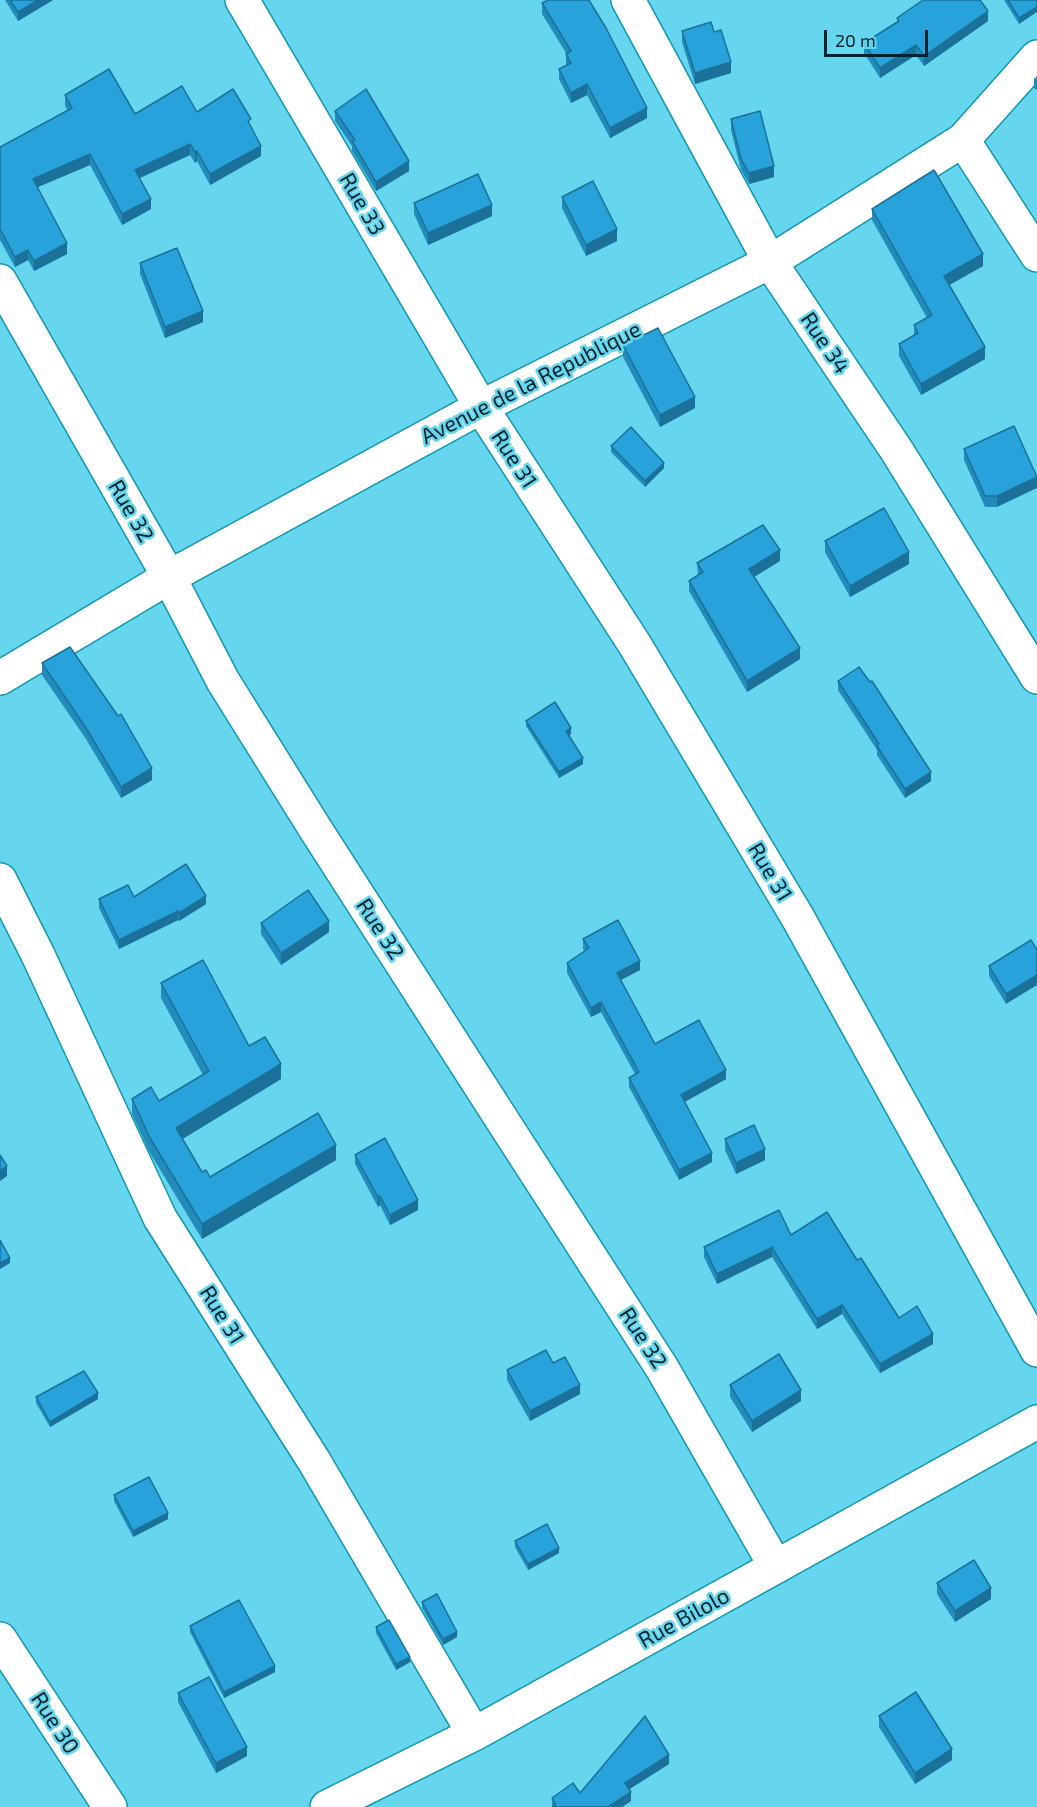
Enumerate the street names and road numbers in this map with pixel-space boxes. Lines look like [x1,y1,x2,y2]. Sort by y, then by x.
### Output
street label: Rue 33 [334,168,390,240]
street label: Rue 34 [795,307,855,379]
street label: Avenue de la Republique [417,316,645,450]
street label: Rue 31 [486,425,542,493]
street label: Rue 32 [103,475,159,547]
street label: Rue 31 [742,838,798,906]
street label: Rue 32 [351,894,409,964]
street label: Rue 31 [194,1281,250,1349]
street label: Rue 32 [614,1303,672,1373]
street label: Rue Bilolo [634,1582,734,1654]
street label: Rue 30 [25,1687,85,1759]

